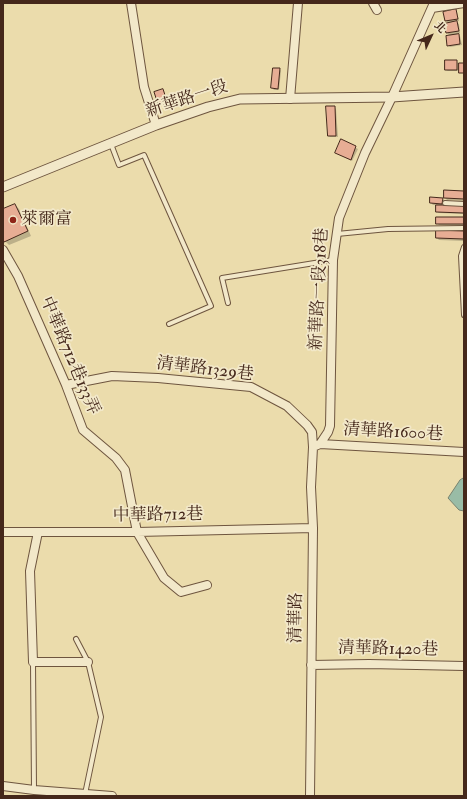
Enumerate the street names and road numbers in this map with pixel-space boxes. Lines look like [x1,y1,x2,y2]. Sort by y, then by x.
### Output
street label: 新華路一段 [143,77,231,123]
street label: 新華路一段318巷 [307,227,333,351]
street label: 中華路712巷133弄 [35,294,103,418]
street label: 清華路1329巷 [155,354,255,386]
street label: 清華路1600巷 [343,420,443,446]
street label: 中華路712巷 [113,505,203,527]
street label: 清華路 [286,592,308,644]
street label: 清華路1420巷 [338,639,438,661]

